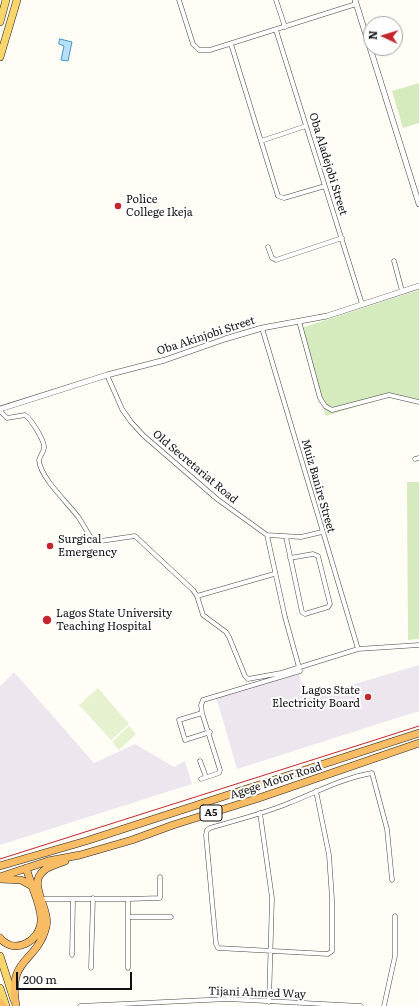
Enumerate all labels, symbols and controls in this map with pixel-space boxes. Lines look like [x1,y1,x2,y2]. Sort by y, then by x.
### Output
north arrow [363,16,403,56]
text: N [364,30,380,40]
street label: Oba Aladejobi Street [306,111,350,217]
place label: Police College Ikeja [126,193,193,219]
marker: Police College Ikeja [113,201,123,211]
street label: Oba Akinjobi Street [155,314,257,358]
street label: Old Secretariat Road [150,428,240,506]
street label: Muiz Banire Street [298,437,338,535]
place label: Surgical Emergency [58,533,117,559]
marker: Surgical Emergency [45,541,55,551]
place label: Lagos State University Teaching Hospital [56,607,172,633]
marker: Lagos State University Teaching Hospital [41,614,53,626]
place label: Lagos State Electricity Board [272,684,360,710]
marker: Lagos State Electricity Board [363,692,373,702]
street label: Agege Motor Road [229,760,323,802]
road number: A5 [200,805,222,821]
scale bar [18,964,134,990]
text: 200 m [23,970,57,988]
street label: Tijani Ahmed Way [208,985,306,1001]

